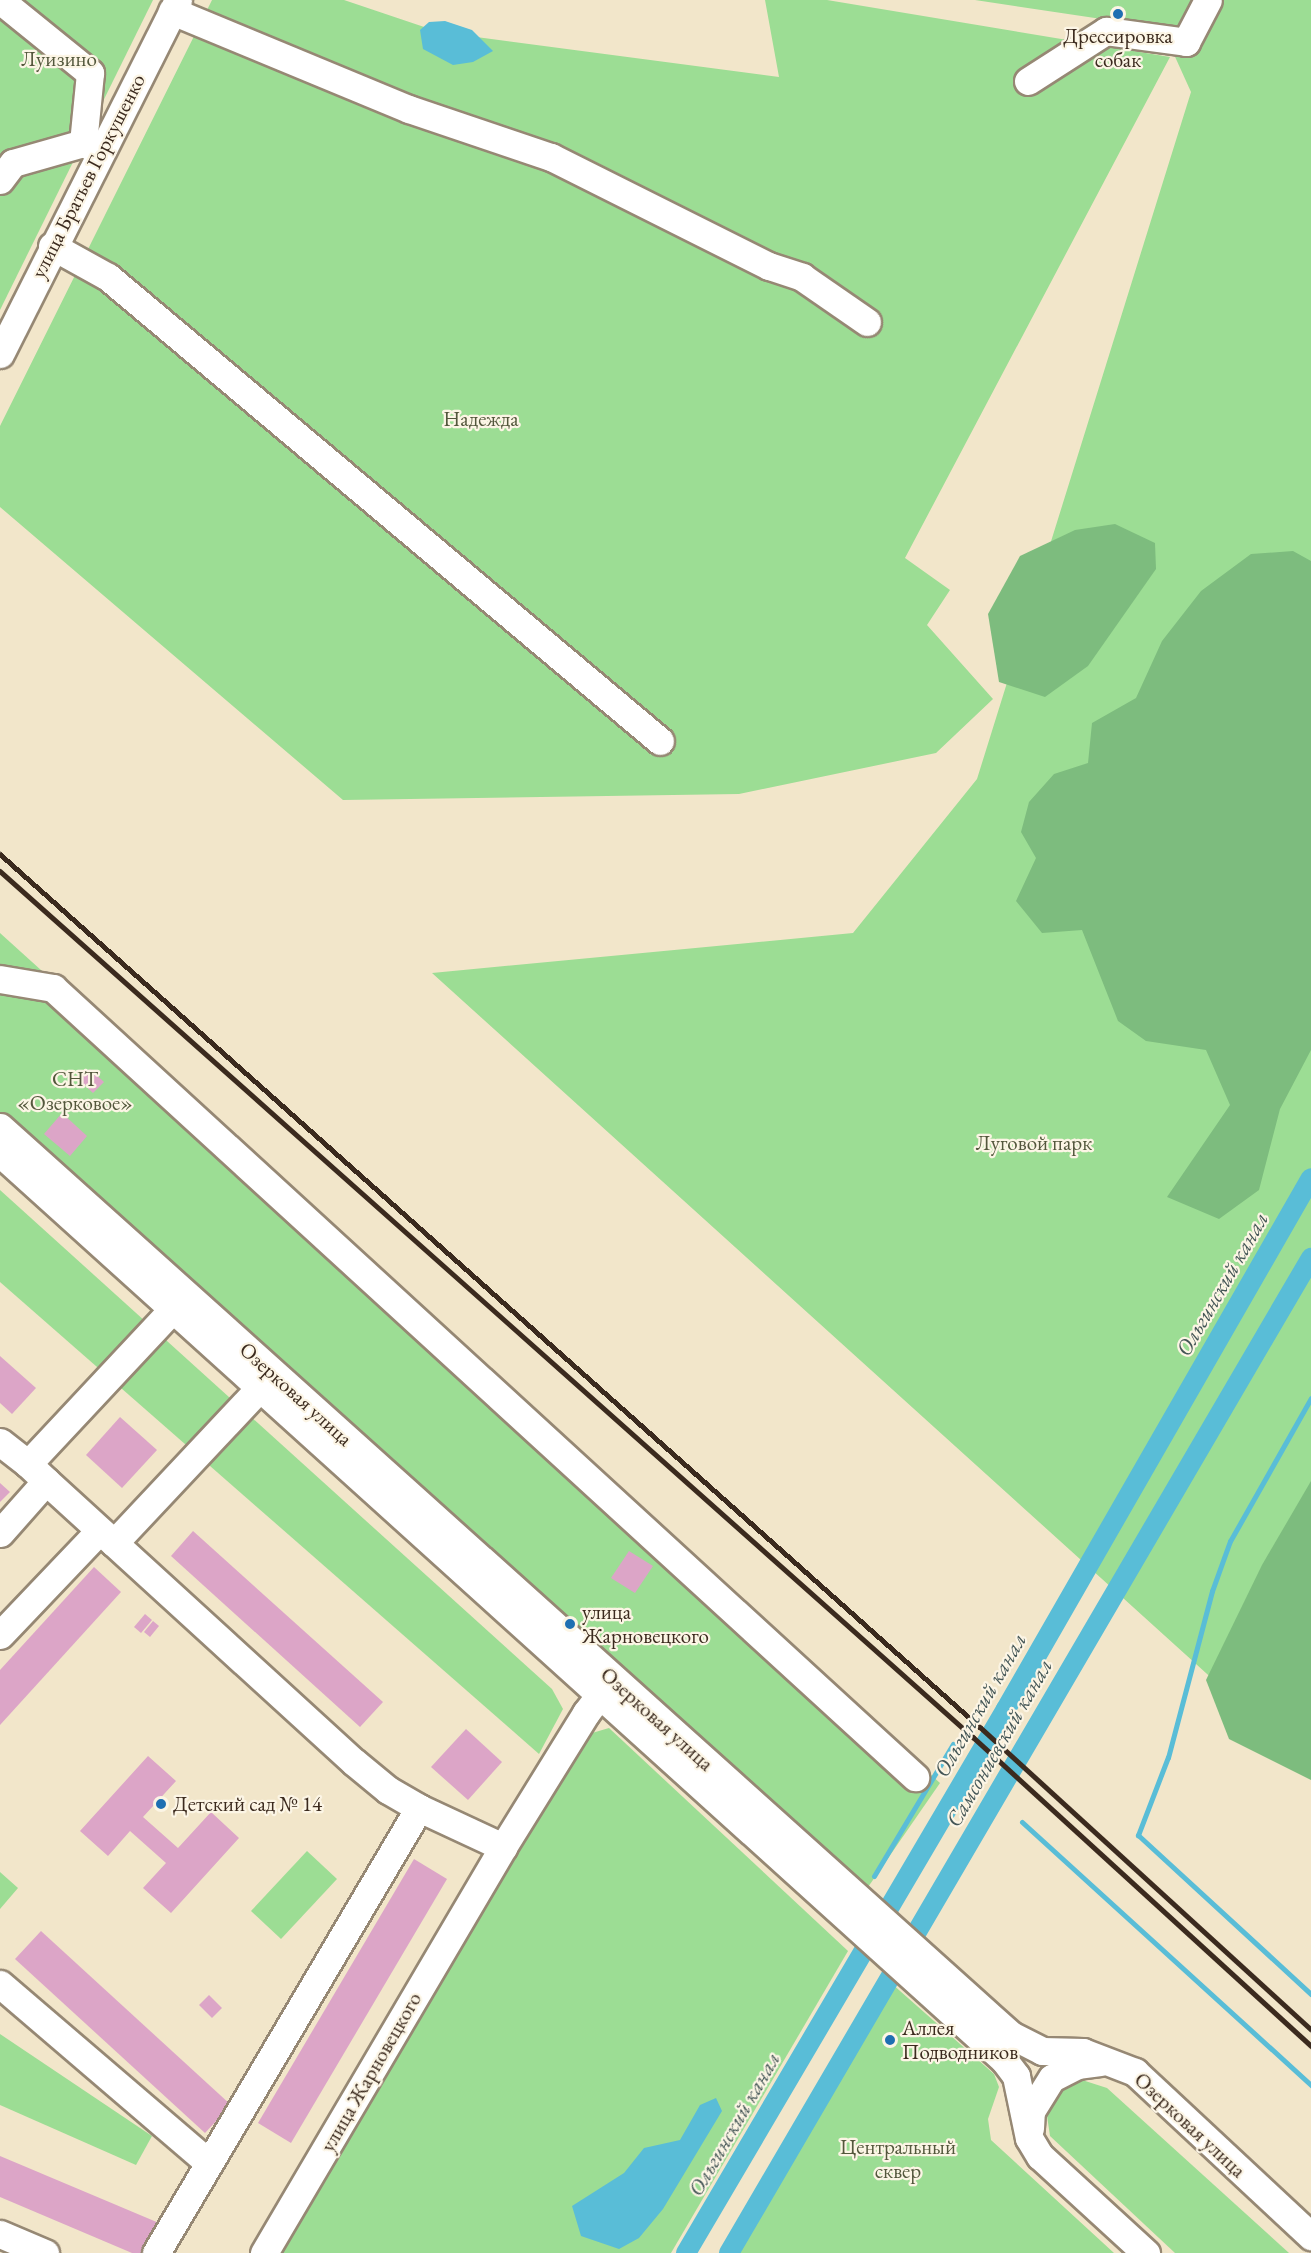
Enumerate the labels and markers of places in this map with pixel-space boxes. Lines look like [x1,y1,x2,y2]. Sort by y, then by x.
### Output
marker: Дрессировка собак [1111,7,1125,21]
place label: Дрессировка собак [1063,23,1173,73]
place label: улица Жарновецкого [582,1599,709,1649]
marker: улица Жарновецкого [563,1617,577,1631]
place label: Детский сад № 14 [173,1791,322,1817]
marker: Детский сад № 14 [154,1797,168,1811]
place label: Аллея Подводников [902,2015,1018,2065]
marker: Аллея Подводников [883,2033,897,2047]

